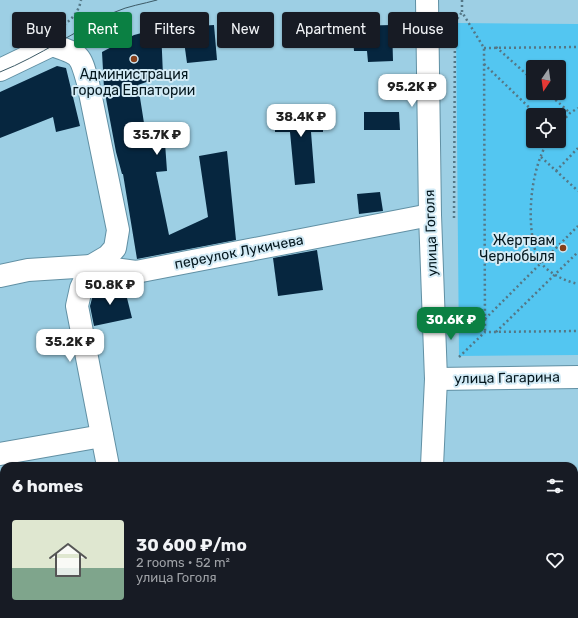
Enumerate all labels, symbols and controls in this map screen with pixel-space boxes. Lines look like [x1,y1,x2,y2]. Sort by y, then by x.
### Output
chip: Buy [12,12,66,48]
chip: Rent [74,12,132,48]
chip: Filters [140,12,209,48]
chip: New [217,12,274,48]
chip: Apartment [282,12,380,48]
chip: House [388,12,458,48]
marker: Администрация города Евпатории [129,54,139,64]
north arrow [526,60,566,100]
map controls [526,60,566,148]
place label: Администрация города Евпатории [73,66,195,99]
pin: 95.2K ₽ [375,74,449,108]
text: 95.2K ₽ [387,79,437,94]
pin: 38.4K ₽ [264,104,338,138]
button: locate [526,108,566,148]
text: 38.4K ₽ [276,109,326,124]
pin: 35.7K ₽ [120,122,194,156]
text: 35.7K ₽ [133,127,181,142]
street label: улица Гоголя [421,189,441,277]
street label: переулок Лукичева [173,231,305,273]
place label: Жертвам Чернобыля [479,232,555,265]
marker: Жертвам Чернобыля [558,243,568,253]
pin: 50.8K ₽ [73,272,147,306]
text: 50.8K ₽ [85,277,135,292]
pin: 30.6K ₽ [414,307,488,341]
text: 30.6K ₽ [426,312,476,327]
pin: 35.2K ₽ [33,329,107,363]
text: 35.2K ₽ [45,334,95,349]
street label: улица Гагарина [454,369,560,387]
icon: filters [544,475,566,497]
text: 6 homes [12,476,83,496]
text: 30 600 ₽/mo [136,535,247,555]
icon: home [44,536,92,584]
icon: heart [544,549,566,571]
text: 2 rooms · 52 m² [136,555,230,570]
text: улица Гоголя [136,570,217,585]

